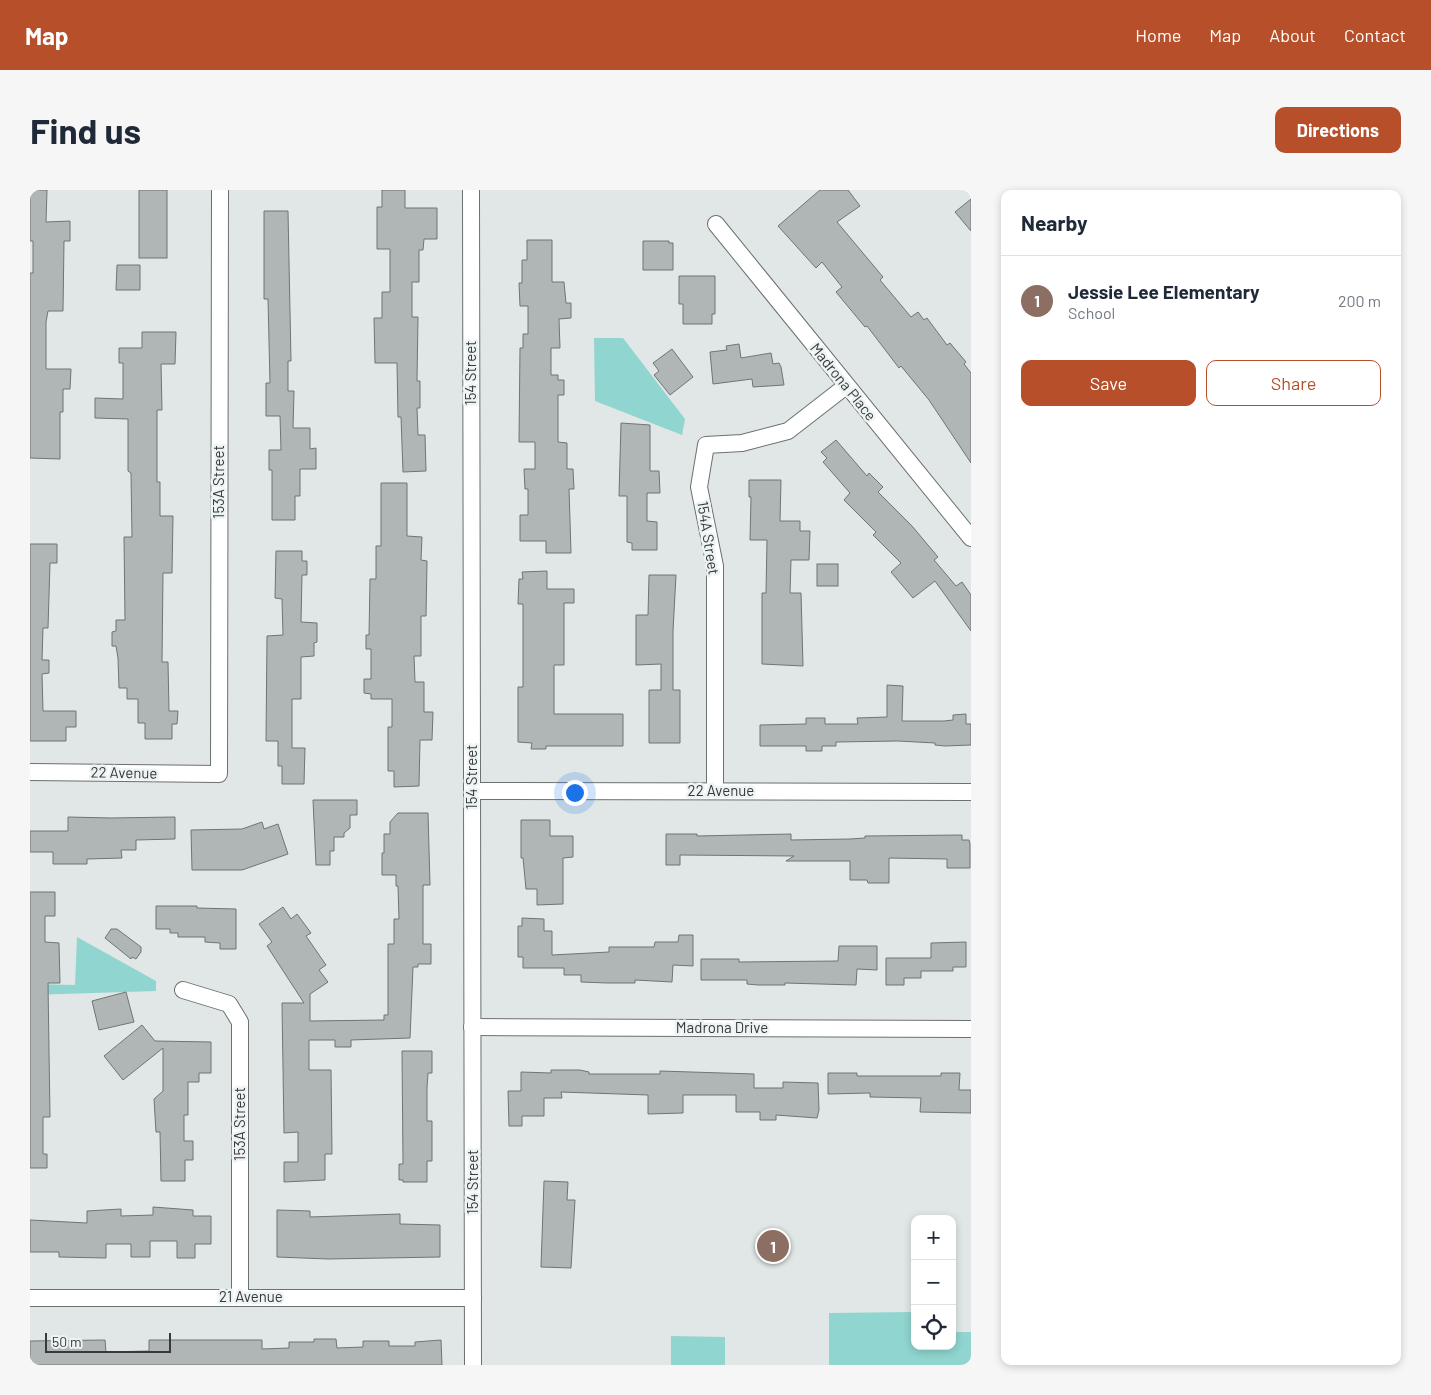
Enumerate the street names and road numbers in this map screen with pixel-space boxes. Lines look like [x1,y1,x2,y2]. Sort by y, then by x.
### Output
street label: Madrona Place [807,339,881,424]
street label: 154 Street [461,340,479,406]
street label: 153A Street [209,445,227,519]
street label: 154A Street [694,500,724,576]
street label: 154 Street [462,744,480,810]
street label: 22 Avenue [90,762,158,782]
street label: 22 Avenue [688,781,754,799]
street label: Madrona Drive [676,1018,768,1036]
street label: 153A Street [230,1087,248,1161]
street label: 154 Street [463,1149,481,1215]
street label: 21 Avenue [219,1287,283,1305]

